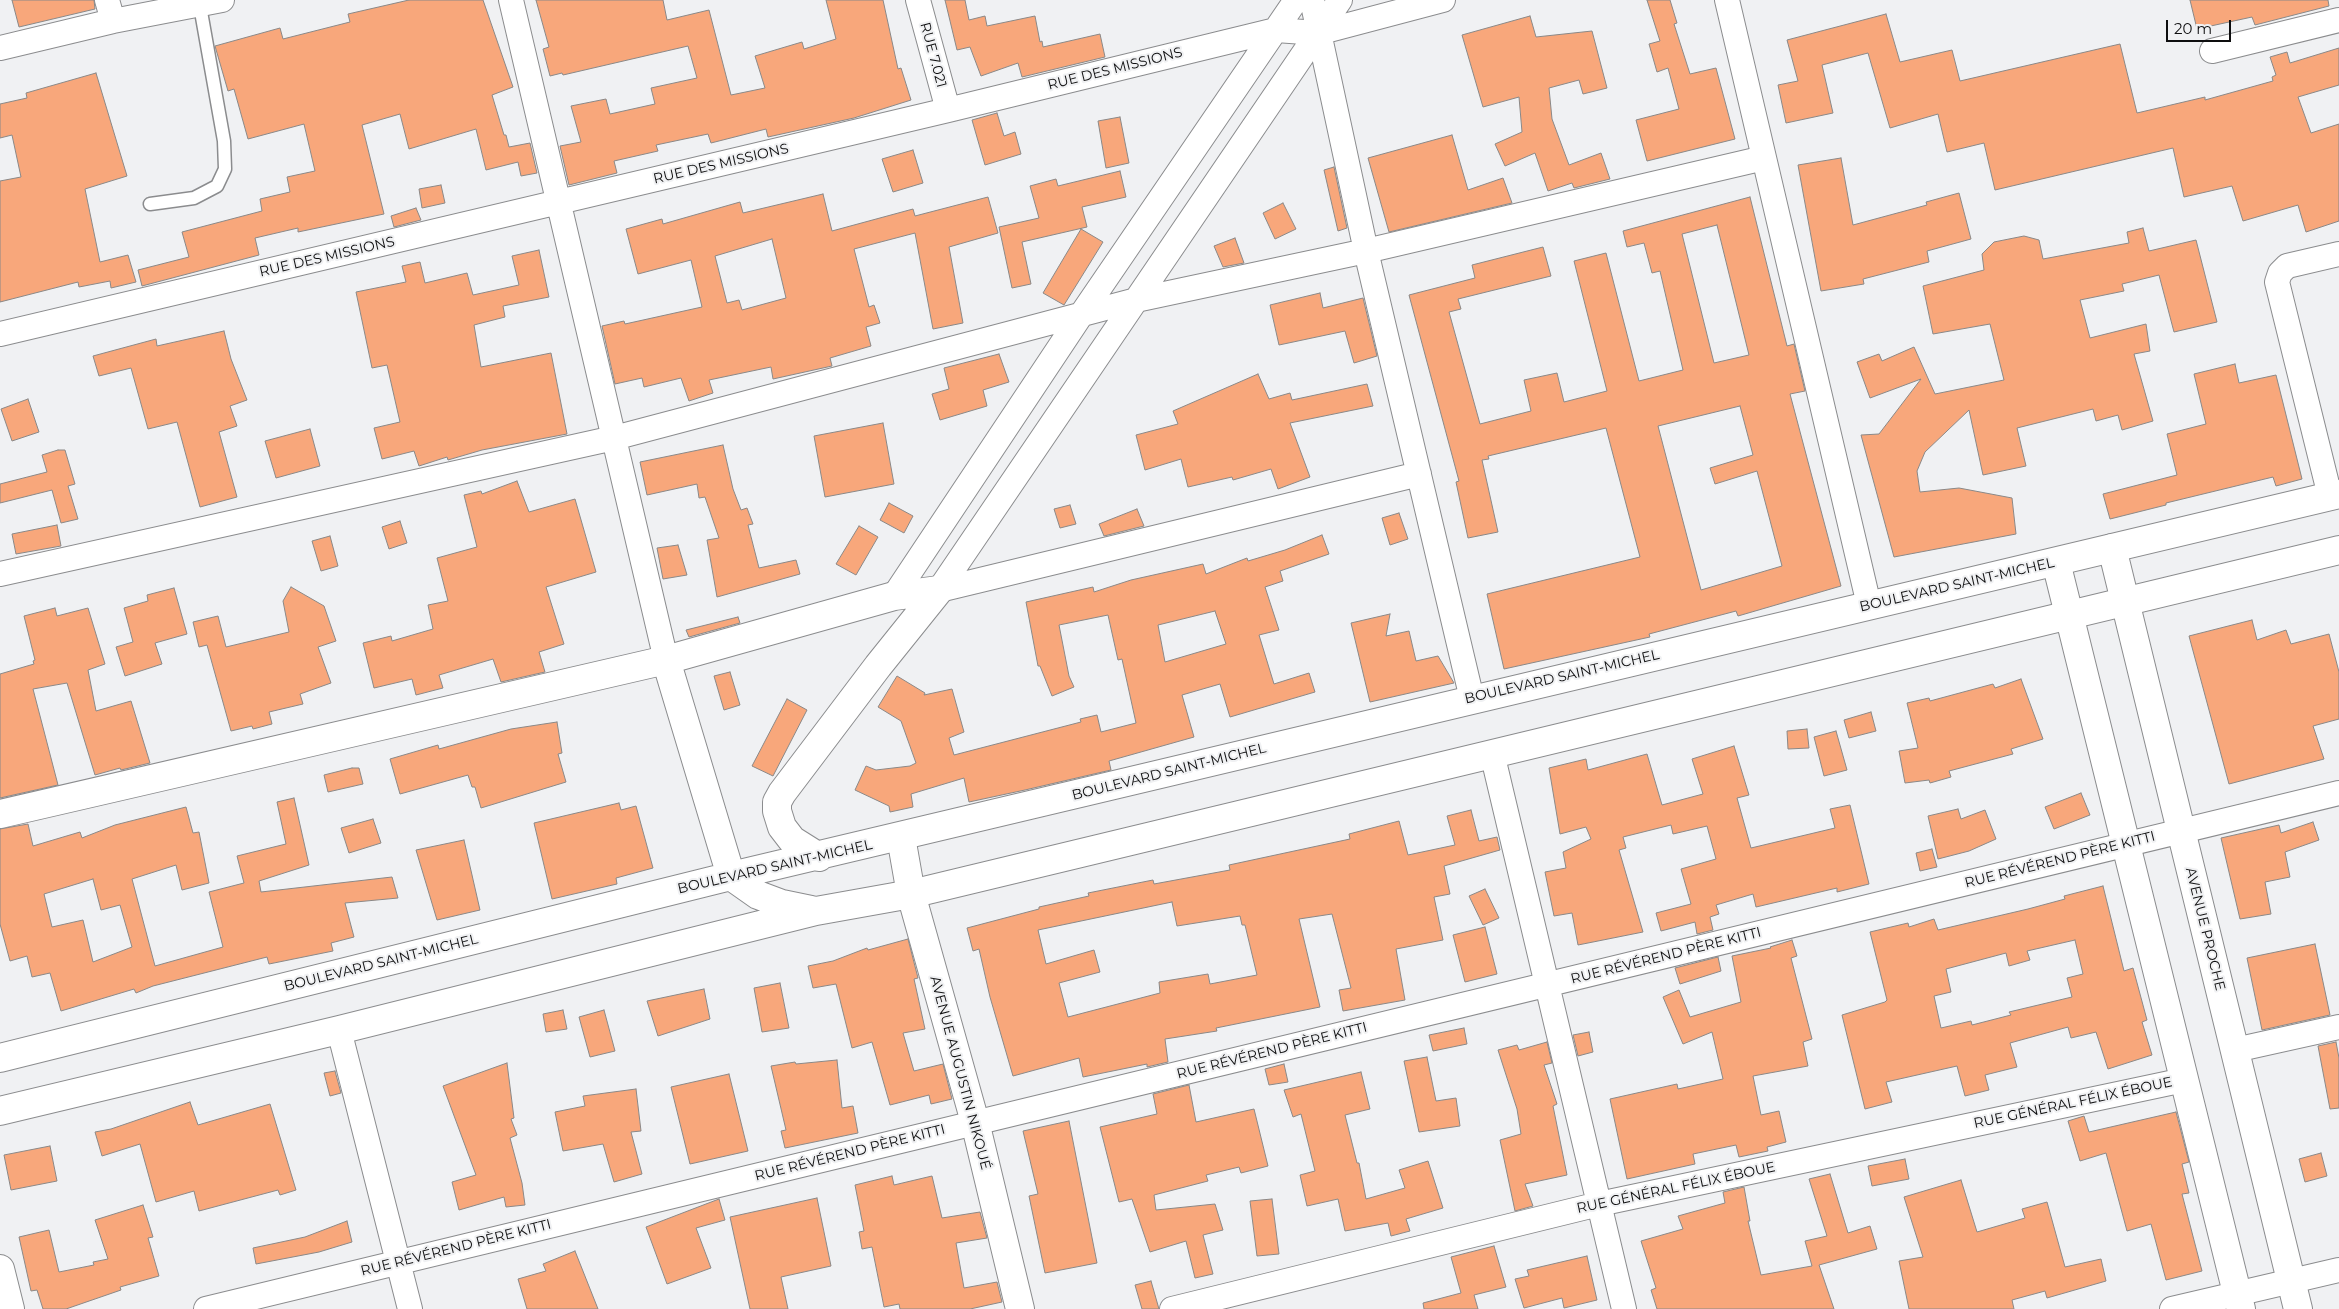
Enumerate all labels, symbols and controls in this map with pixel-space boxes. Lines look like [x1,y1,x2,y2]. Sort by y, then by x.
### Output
scale bar [2169,10,2234,42]
text: 20 m [2174,19,2212,38]
street label: RUE 7.021 [916,21,950,89]
street label: RUE DES MISSIONS [1046,44,1184,94]
street label: RUE DES MISSIONS [652,140,790,188]
street label: RUE DES MISSIONS [258,233,396,281]
street label: BOULEVARD SAINT-MICHEL [1858,554,2056,616]
street label: BOULEVARD SAINT-MICHEL [1463,646,1661,708]
street label: BOULEVARD SAINT-MICHEL [1070,740,1268,804]
street label: RUE RÉVÉREND PÈRE KITTI [1963,828,2157,892]
street label: BOULEVARD SAINT-MICHEL [676,836,874,898]
street label: AVENUE PROCHE [2182,866,2228,992]
street label: RUE RÉVÉREND PÈRE KITTI [1569,924,1763,988]
street label: BOULEVARD SAINT-MICHEL [282,931,480,995]
street label: AVENUE AUGUSTIN NIKOUÉ [926,974,994,1172]
street label: RUE RÉVÉREND PÈRE KITTI [1175,1019,1369,1083]
street label: RUE GÉNÉRAL FÉLIX ÉBOUE [1972,1074,2174,1132]
street label: RUE RÉVÉREND PÈRE KITTI [753,1121,947,1185]
street label: RUE GÉNÉRAL FÉLIX ÉBOUE [1575,1159,1777,1217]
street label: RUE RÉVÉREND PÈRE KITTI [359,1216,553,1280]

